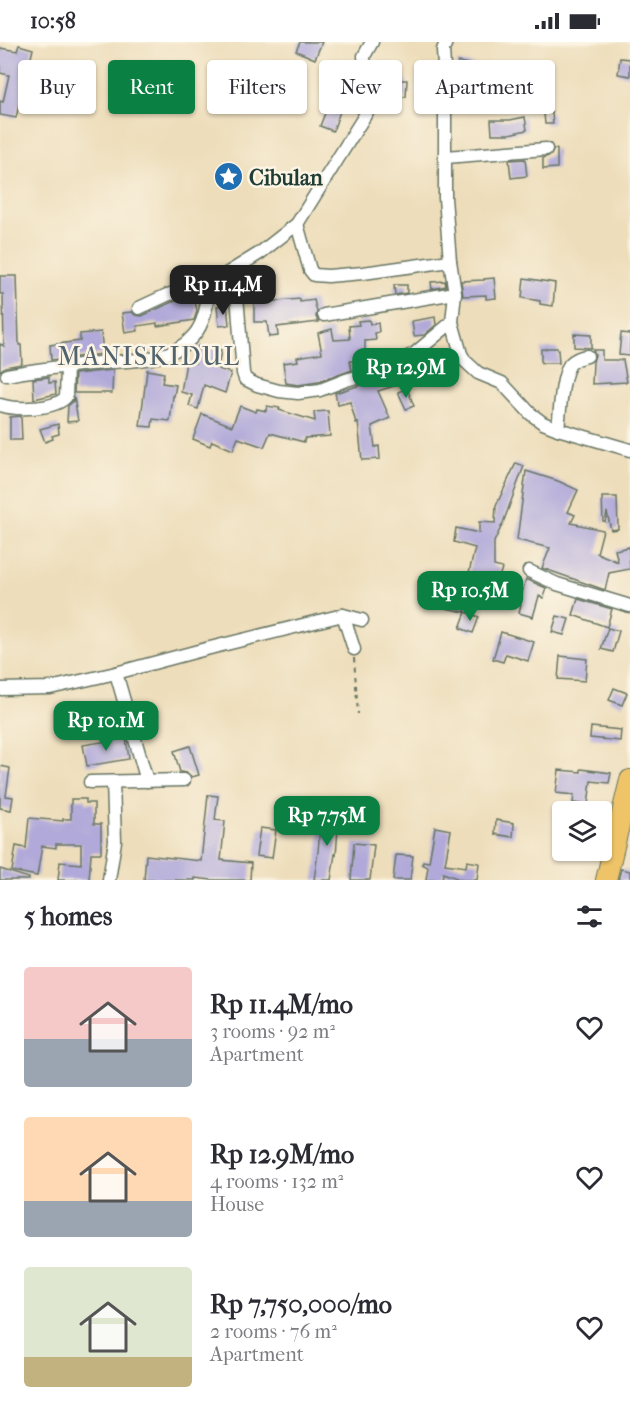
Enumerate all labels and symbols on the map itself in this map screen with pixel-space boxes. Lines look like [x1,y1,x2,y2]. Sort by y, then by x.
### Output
place icon: Cibulan [212,161,244,193]
place label: Cibulan [249,165,323,191]
pin: Rp 11.4M [161,265,285,316]
district label: MANISKIDUL [57,341,241,372]
pin: Rp 12.9M [344,348,468,399]
pin: Rp 10.5M [408,571,532,622]
pin: Rp 10.1M [44,701,168,752]
pin: Rp 7.75M [265,796,389,847]

